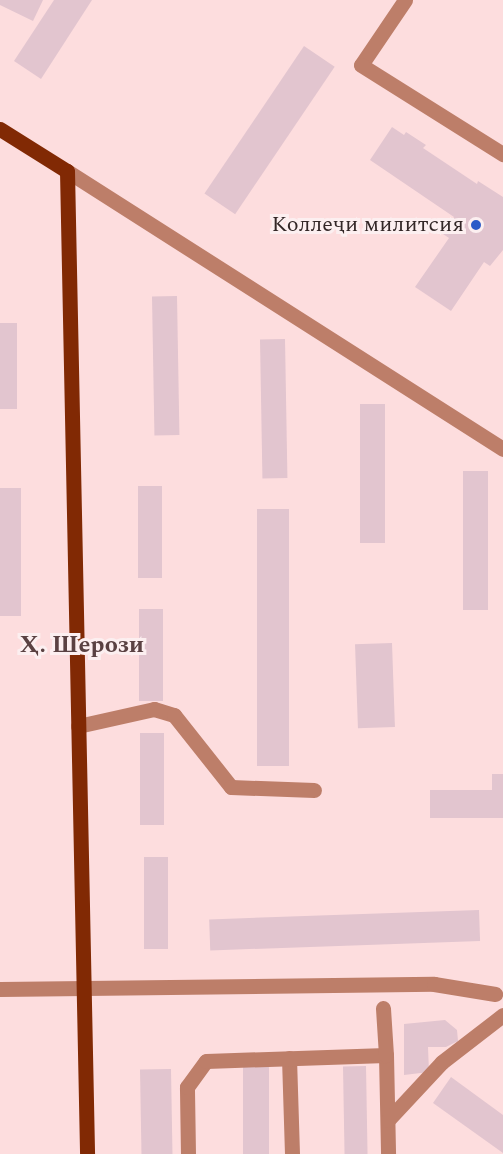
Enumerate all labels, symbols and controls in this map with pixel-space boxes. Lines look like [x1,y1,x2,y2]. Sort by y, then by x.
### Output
place label: Коллеҷи милитсия [271,212,464,238]
marker: Коллеҷи милитсия [469,218,483,232]
district label: Ҳ. Шерози [20,632,144,660]

